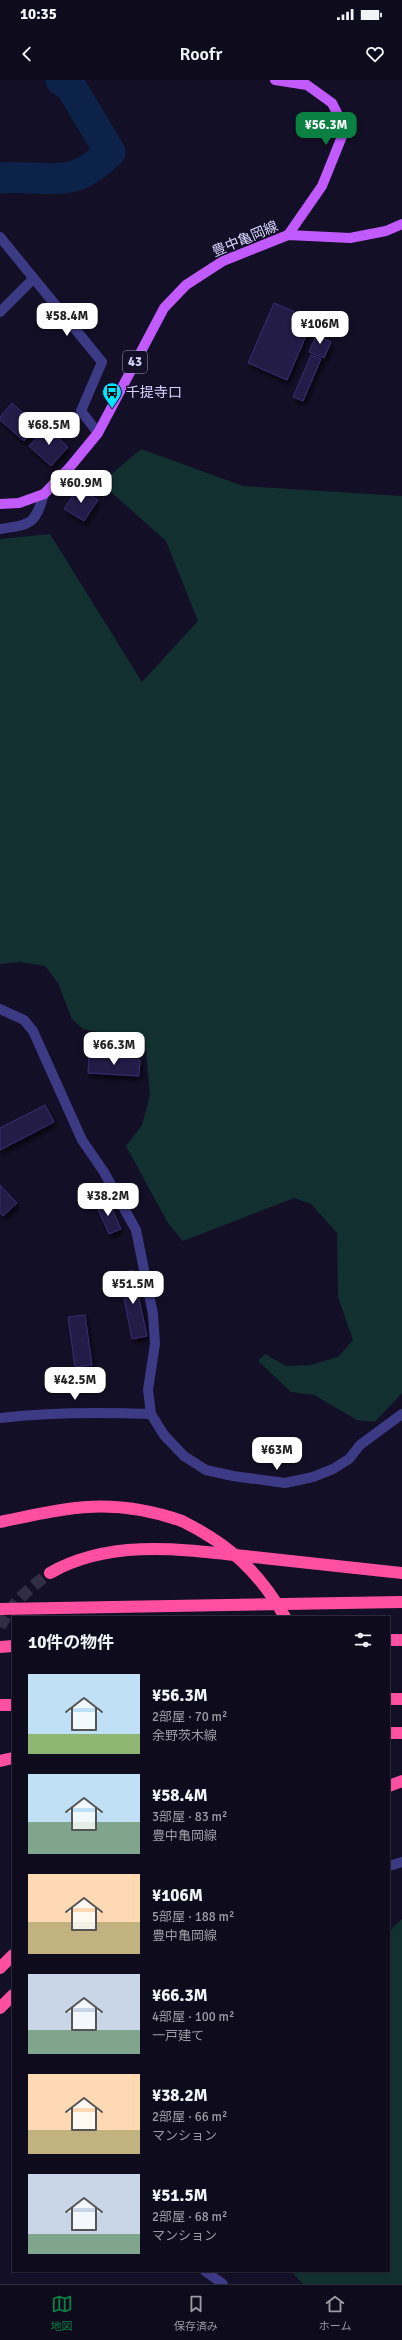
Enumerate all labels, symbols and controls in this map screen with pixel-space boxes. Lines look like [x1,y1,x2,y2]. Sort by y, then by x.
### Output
text: 10:35 [20,5,57,23]
icon: back [16,43,38,65]
text: Roofr [180,43,222,65]
icon: heart [364,43,386,65]
pin: ¥56.3M [293,112,359,146]
text: ¥56.3M [305,117,347,133]
street label: 豊中亀岡線 [209,218,281,260]
pin: ¥58.4M [34,303,100,337]
text: ¥58.4M [46,308,88,324]
pin: ¥106M [292,311,348,345]
text: ¥106M [301,316,339,332]
road number: 43 [123,351,147,373]
bus stop icon: 千提寺口 [101,381,123,409]
place label: 千提寺口 [126,384,182,401]
pin: ¥68.5M [16,412,82,446]
text: ¥68.5M [28,417,70,433]
pin: ¥60.9M [48,470,114,504]
text: ¥60.9M [60,475,102,491]
pin: ¥66.3M [81,1032,147,1066]
text: ¥66.3M [93,1037,135,1053]
pin: ¥38.2M [75,1183,141,1217]
text: ¥38.2M [87,1188,129,1204]
pin: ¥51.5M [100,1271,166,1305]
text: ¥51.5M [112,1276,154,1292]
pin: ¥42.5M [42,1367,108,1401]
text: ¥42.5M [54,1372,96,1388]
pin: ¥63M [253,1437,301,1471]
text: ¥63M [261,1442,293,1458]
icon: filters [352,1629,374,1651]
text: 10件の物件 [28,1632,114,1653]
text: ¥56.3M [152,1685,208,1706]
icon: home [60,1690,108,1738]
text: 2部屋 · 70 m² [152,1709,227,1725]
text: 余野茨木線 [152,1728,217,1744]
text: ¥58.4M [152,1785,208,1806]
icon: home [60,1790,108,1838]
text: 3部屋 · 83 m² [152,1809,227,1825]
text: 豊中亀岡線 [152,1828,217,1844]
text: ¥106M [152,1885,203,1906]
icon: home [60,1890,108,1938]
text: 5部屋 · 188 m² [152,1909,234,1925]
text: 豊中亀岡線 [152,1928,217,1944]
text: ¥66.3M [152,1985,208,2006]
icon: home [60,1990,108,2038]
text: 4部屋 · 100 m² [152,2009,234,2025]
text: 一戸建て [152,2028,204,2044]
text: ¥38.2M [152,2085,208,2106]
icon: home [60,2090,108,2138]
text: 2部屋 · 66 m² [152,2109,227,2125]
text: マンション [152,2128,217,2144]
text: ¥51.5M [152,2185,208,2206]
icon: home [60,2190,108,2238]
text: 2部屋 · 68 m² [152,2209,227,2225]
text: マンション [152,2228,217,2244]
tab: 地図 [51,2293,73,2333]
tab: 保存済み [174,2293,218,2333]
tab: ホーム [319,2293,351,2333]

